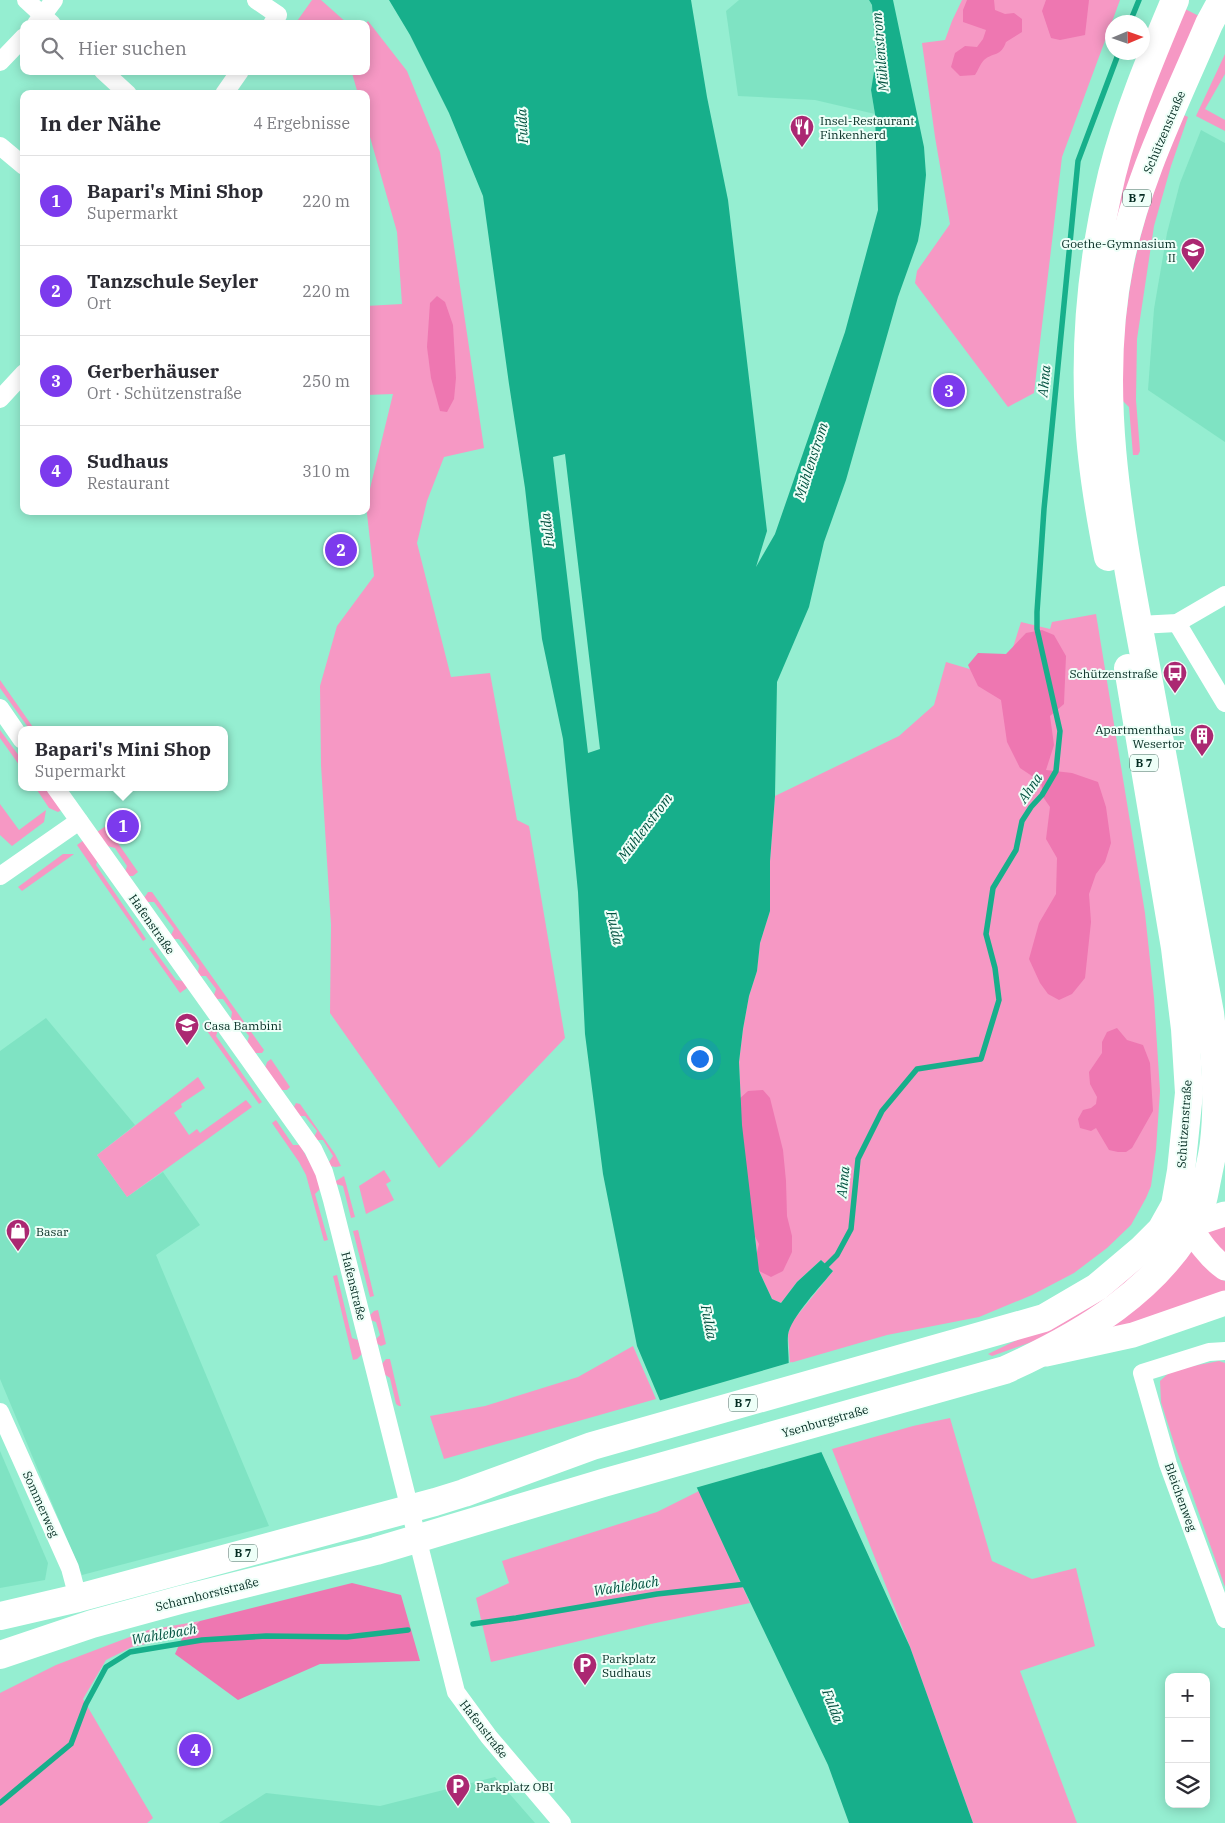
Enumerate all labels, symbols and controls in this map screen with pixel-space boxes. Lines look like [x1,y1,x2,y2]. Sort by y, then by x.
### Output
water label: Mühlenstrom [868,11,893,94]
north arrow [1105,15,1150,60]
search box [20,20,370,75]
icon: search [38,34,66,62]
text: Hier suchen [78,36,187,60]
street label: Schützenstraße [1140,88,1188,176]
water label: Fulda [512,108,532,145]
text: In der Nähe [40,109,161,137]
text: 4 Ergebnisse [253,113,350,133]
place label: Insel-Restaurant Finkenherd [820,113,914,142]
restaurant icon: Insel-Restaurant Finkenherd [789,114,815,148]
text: Bapari's Mini Shop [87,179,263,203]
road number: B 7 [1123,190,1151,207]
text: 1 [51,191,61,211]
text: 220 m [302,191,350,211]
text: Supermarkt [87,203,178,223]
place label: Goethe-Gymnasium II [1062,236,1177,265]
school or university icon: Goethe-Gymnasium II [1180,237,1206,271]
text: Tanzschule Seyler [87,269,258,293]
text: 2 [51,281,61,301]
text: 220 m [302,281,350,301]
text: Ort [87,293,111,313]
text: Gerberhäuser [87,359,219,383]
water label: Ahna [1033,364,1055,399]
text: 3 [51,371,61,391]
text: 250 m [302,371,350,391]
pin: 3 [933,372,965,410]
text: Ort · Schützenstraße [87,383,242,403]
water label: Mühlenstrom [790,420,832,503]
text: Sudhaus [87,449,168,473]
text: 4 [51,461,61,481]
text: 310 m [302,461,350,481]
text: Restaurant [87,473,170,493]
water label: Fulda [536,511,558,549]
pin: 2 [325,531,357,569]
bus stop icon: Schützenstraße [1162,660,1188,694]
place label: Schützenstraße [1070,666,1158,681]
place label: Apartmenthaus Wesertor [1095,722,1185,751]
building icon: Apartmenthaus Wesertor [1189,723,1215,757]
popup [18,726,228,791]
text: Bapari's Mini Shop [35,737,211,761]
road number: B 7 [1130,754,1158,771]
text: Supermarkt [35,761,126,781]
water label: Ahna [1013,769,1047,807]
water label: Mühlenstrom [613,790,676,865]
pin: 1 [107,807,139,845]
street label: Hafenstraße [126,891,178,957]
water label: Fulda [602,908,628,947]
school or university icon: Casa Bambini [174,1012,200,1046]
place label: Casa Bambini [204,1018,282,1033]
your location [687,1046,713,1072]
street label: Schützenstraße [1173,1079,1195,1169]
water label: Ahna [832,1165,854,1200]
shop icon: Basar [5,1218,31,1252]
place label: Basar [36,1224,69,1239]
street label: Hafenstraße [338,1250,370,1322]
water label: Fulda [697,1302,721,1341]
road number: B 7 [729,1395,757,1412]
street label: Ysenburgstraße [780,1401,870,1441]
street label: Bleichenweg [1162,1461,1200,1534]
street label: Sommerweg [20,1469,62,1540]
road number: B 7 [229,1545,257,1562]
water label: Wahlebach [592,1572,660,1600]
street label: Scharnhorststraße [154,1574,260,1614]
water label: Wahlebach [130,1619,198,1649]
place label: Parkplatz Sudhaus [602,1651,656,1680]
parking icon: Parkplatz Sudhaus [572,1652,598,1686]
map controls [1165,1673,1210,1808]
button: + [1165,1673,1210,1718]
water label: Fulda [818,1686,848,1726]
street label: Hafenstraße [457,1697,511,1761]
button: − [1165,1718,1210,1763]
pin: 4 [179,1731,211,1769]
button: layers [1165,1763,1210,1808]
parking icon: Parkplatz OBI [445,1773,471,1807]
place label: Parkplatz OBI [476,1779,554,1794]

